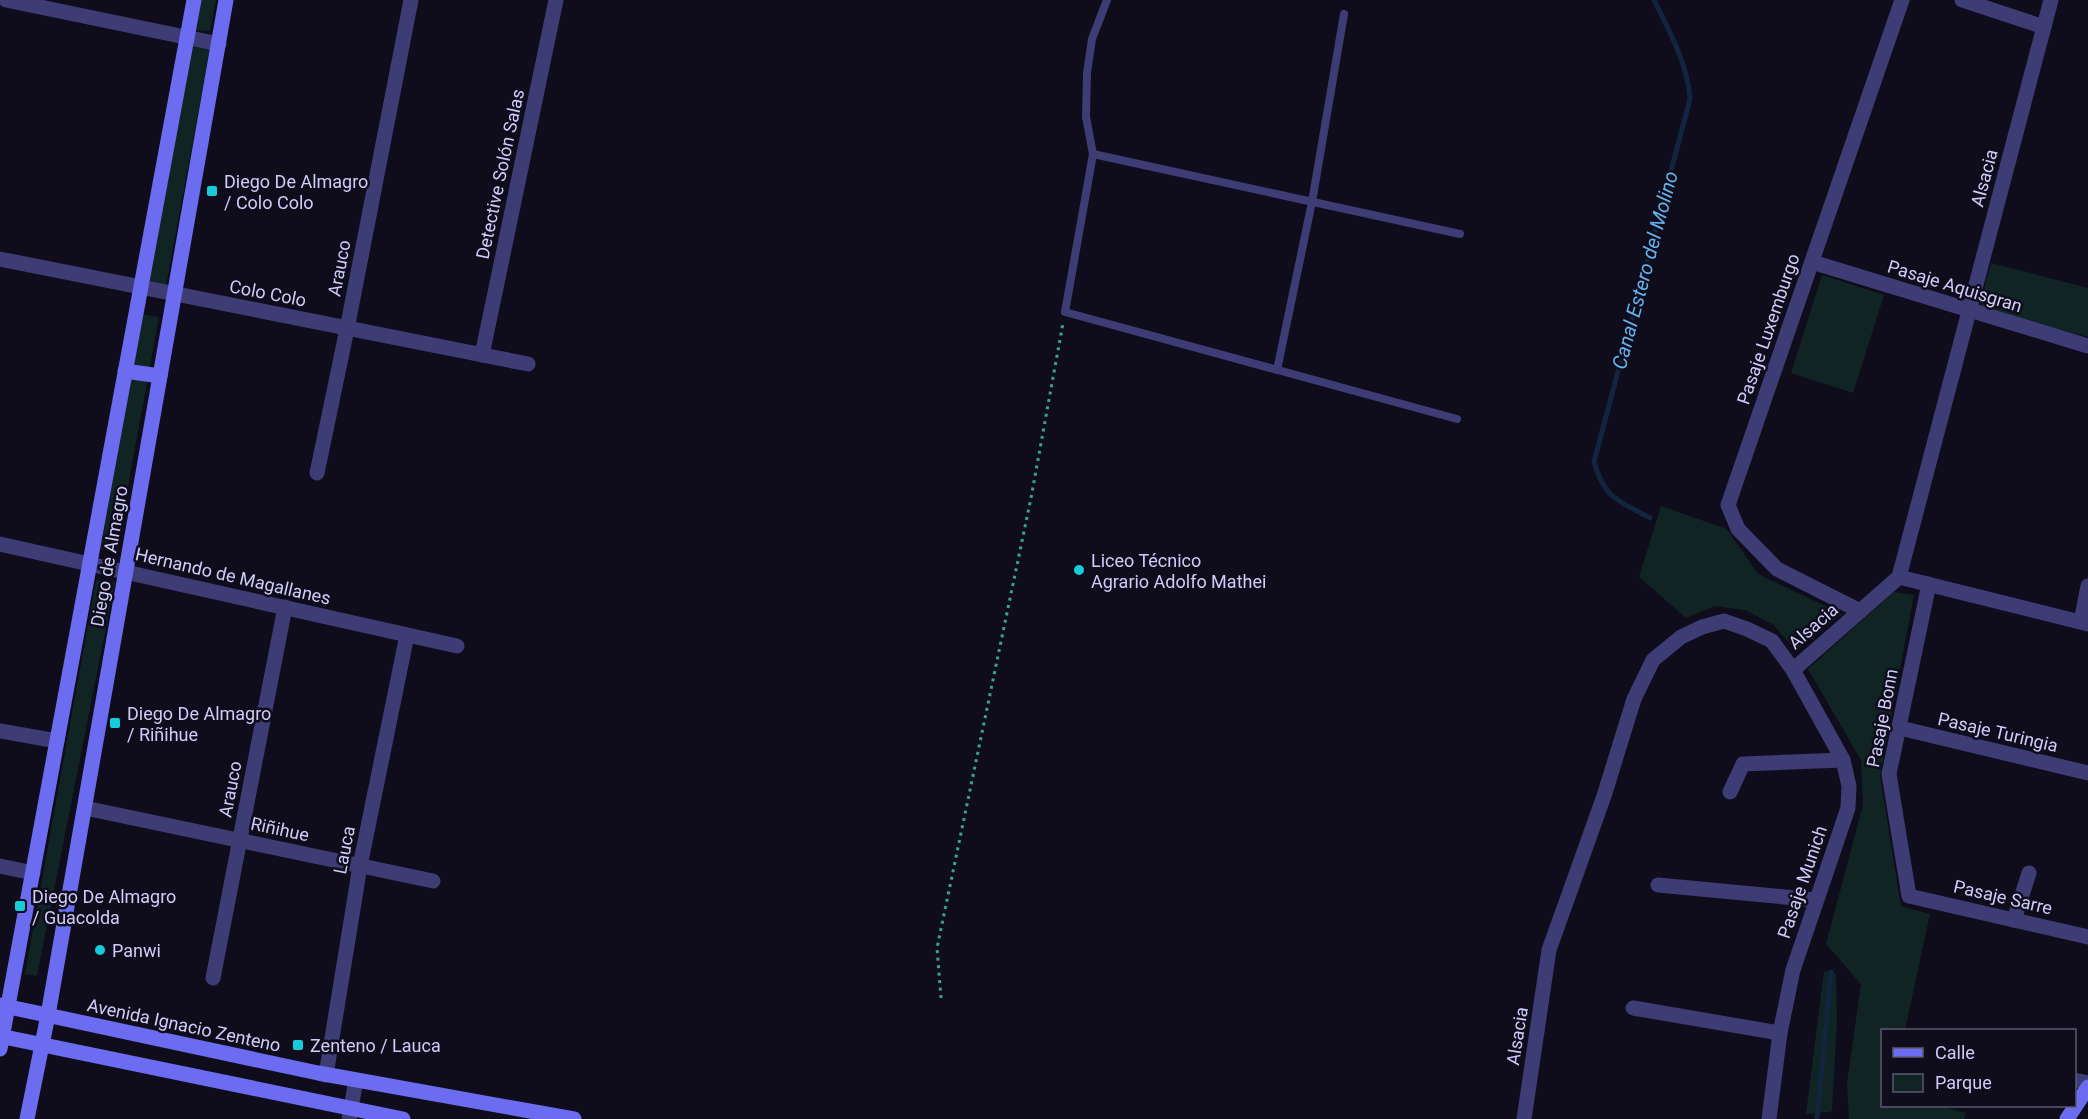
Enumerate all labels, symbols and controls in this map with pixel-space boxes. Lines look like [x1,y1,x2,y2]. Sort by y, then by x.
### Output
street label: Detective Solón Salas [472,87,528,261]
street label: Alsacia [1966,147,2002,209]
water label: Canal Estero del Molino [1607,168,1683,372]
place label: Diego De Almagro / Colo Colo [224,171,368,213]
marker: Diego De Almagro / Colo Colo [205,184,219,198]
street label: Arauco [323,238,355,298]
street label: Pasaje Luxemburgo [1732,251,1804,407]
street label: Pasaje Aquisgran [1885,256,2025,316]
street label: Colo Colo [228,275,308,311]
street label: Diego de Almagro [86,484,132,628]
street label: Hernando de Magallanes [133,543,333,609]
place label: Liceo Técnico Agrario Adolfo Mathei [1091,550,1266,592]
marker: Liceo Técnico Agrario Adolfo Mathei [1072,563,1086,577]
street label: Alsacia [1784,599,1842,653]
street label: Pasaje Bonn [1862,667,1902,769]
place label: Diego De Almagro / Riñihue [127,703,271,745]
street label: Pasaje Turingia [1936,708,2060,756]
marker: Diego De Almagro / Riñihue [108,716,122,730]
street label: Arauco [214,759,246,819]
street label: Riñihue [249,813,311,845]
street label: Pasaje Munich [1773,823,1831,941]
street label: Lauca [329,824,359,876]
street label: Pasaje Sarre [1952,875,2054,919]
place label: Diego De Almagro / Guacolda [32,886,176,928]
marker: Diego De Almagro / Guacolda [13,899,27,913]
place label: Panwi [112,940,161,961]
marker: Panwi [93,943,107,957]
street label: Avenida Ignacio Zenteno [85,994,283,1056]
street label: Alsacia [1502,1005,1532,1067]
legend [1881,1029,2076,1107]
place label: Zenteno / Lauca [310,1035,441,1056]
marker: Zenteno / Lauca [291,1038,305,1052]
text: Calle [1935,1042,1975,1063]
text: Parque [1935,1072,1992,1093]

